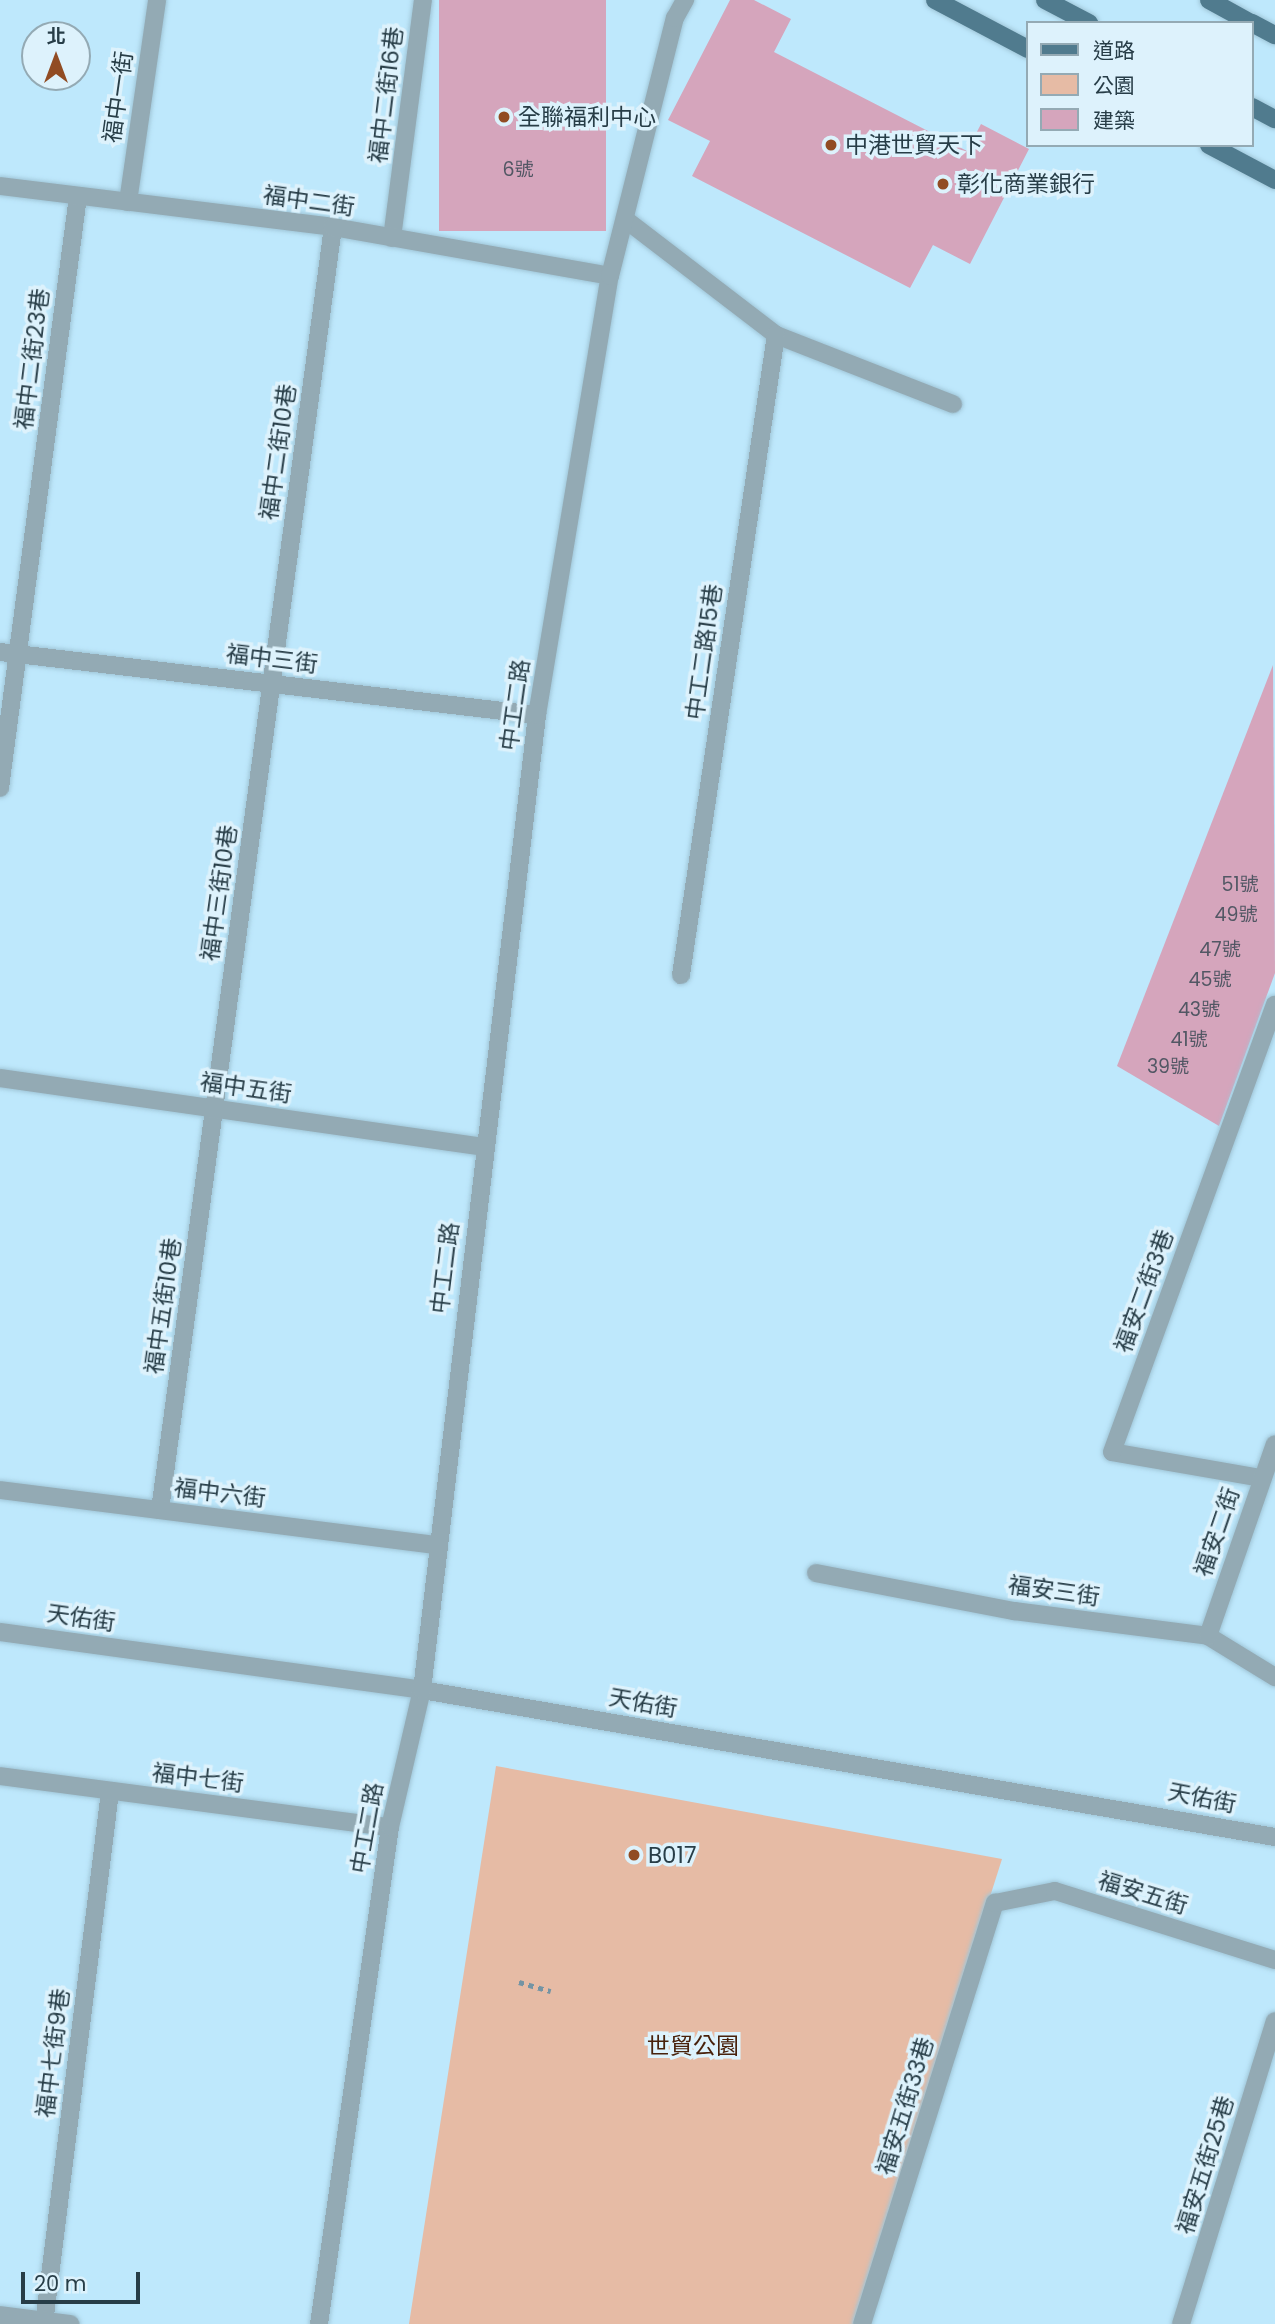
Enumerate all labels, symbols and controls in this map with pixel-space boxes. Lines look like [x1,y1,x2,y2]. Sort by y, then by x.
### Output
north arrow [21,21,91,91]
legend [1026,21,1254,147]
text: 北 [46,23,66,50]
street label: 福中二街16巷 [364,25,408,165]
text: 道路 [1093,36,1135,65]
street label: 福中一街 [98,50,138,144]
text: 公園 [1093,71,1135,100]
place label: 全聯福利中心 [518,103,656,131]
text: 建築 [1093,106,1135,135]
marker: 全聯福利中心 [496,109,512,125]
place label: 中港世貿天下 [845,131,983,159]
marker: 中港世貿天下 [823,137,839,153]
house number: 6號 [502,159,534,181]
place label: 彰化商業銀行 [957,170,1095,198]
marker: 彰化商業銀行 [935,176,951,192]
street label: 福中二街 [262,181,356,221]
street label: 福中二街23巷 [10,287,54,431]
street label: 福中二街10巷 [255,382,301,522]
street label: 中工二路15巷 [681,582,727,722]
street label: 福中三街 [225,640,319,678]
street label: 中工二路 [495,658,535,752]
street label: 福中三街10巷 [196,823,242,963]
house number: 51號 [1221,874,1259,896]
house number: 49號 [1215,904,1257,926]
house number: 47號 [1199,939,1241,961]
house number: 45號 [1189,969,1231,991]
house number: 43號 [1178,999,1220,1021]
house number: 41號 [1170,1029,1208,1051]
house number: 39號 [1147,1056,1189,1078]
street label: 福中五街 [199,1068,293,1108]
street label: 中工二路 [426,1221,464,1315]
street label: 福安二街3巷 [1109,1226,1179,1356]
street label: 福中五街10巷 [140,1236,186,1376]
street label: 福中六街 [173,1474,267,1512]
street label: 福安二街 [1189,1484,1245,1580]
street label: 福安三街 [1007,1571,1101,1611]
street label: 天佑街 [45,1600,117,1636]
street label: 天佑街 [607,1683,679,1723]
street label: 福中七街 [151,1759,245,1797]
street label: 天佑街 [1166,1778,1238,1818]
street label: 中工二路 [345,1780,389,1876]
place label: B017 [648,1841,696,1869]
marker: B017 [626,1847,642,1863]
street label: 福安五街 [1095,1866,1191,1920]
street label: 福中七街9巷 [31,1987,75,2119]
park label: 世貿公園 [647,2032,739,2060]
street label: 福安五街33巷 [871,2034,939,2178]
street label: 福安五街25巷 [1171,2093,1239,2237]
scale bar [24,2258,144,2302]
text: 20 m [34,2269,87,2298]

